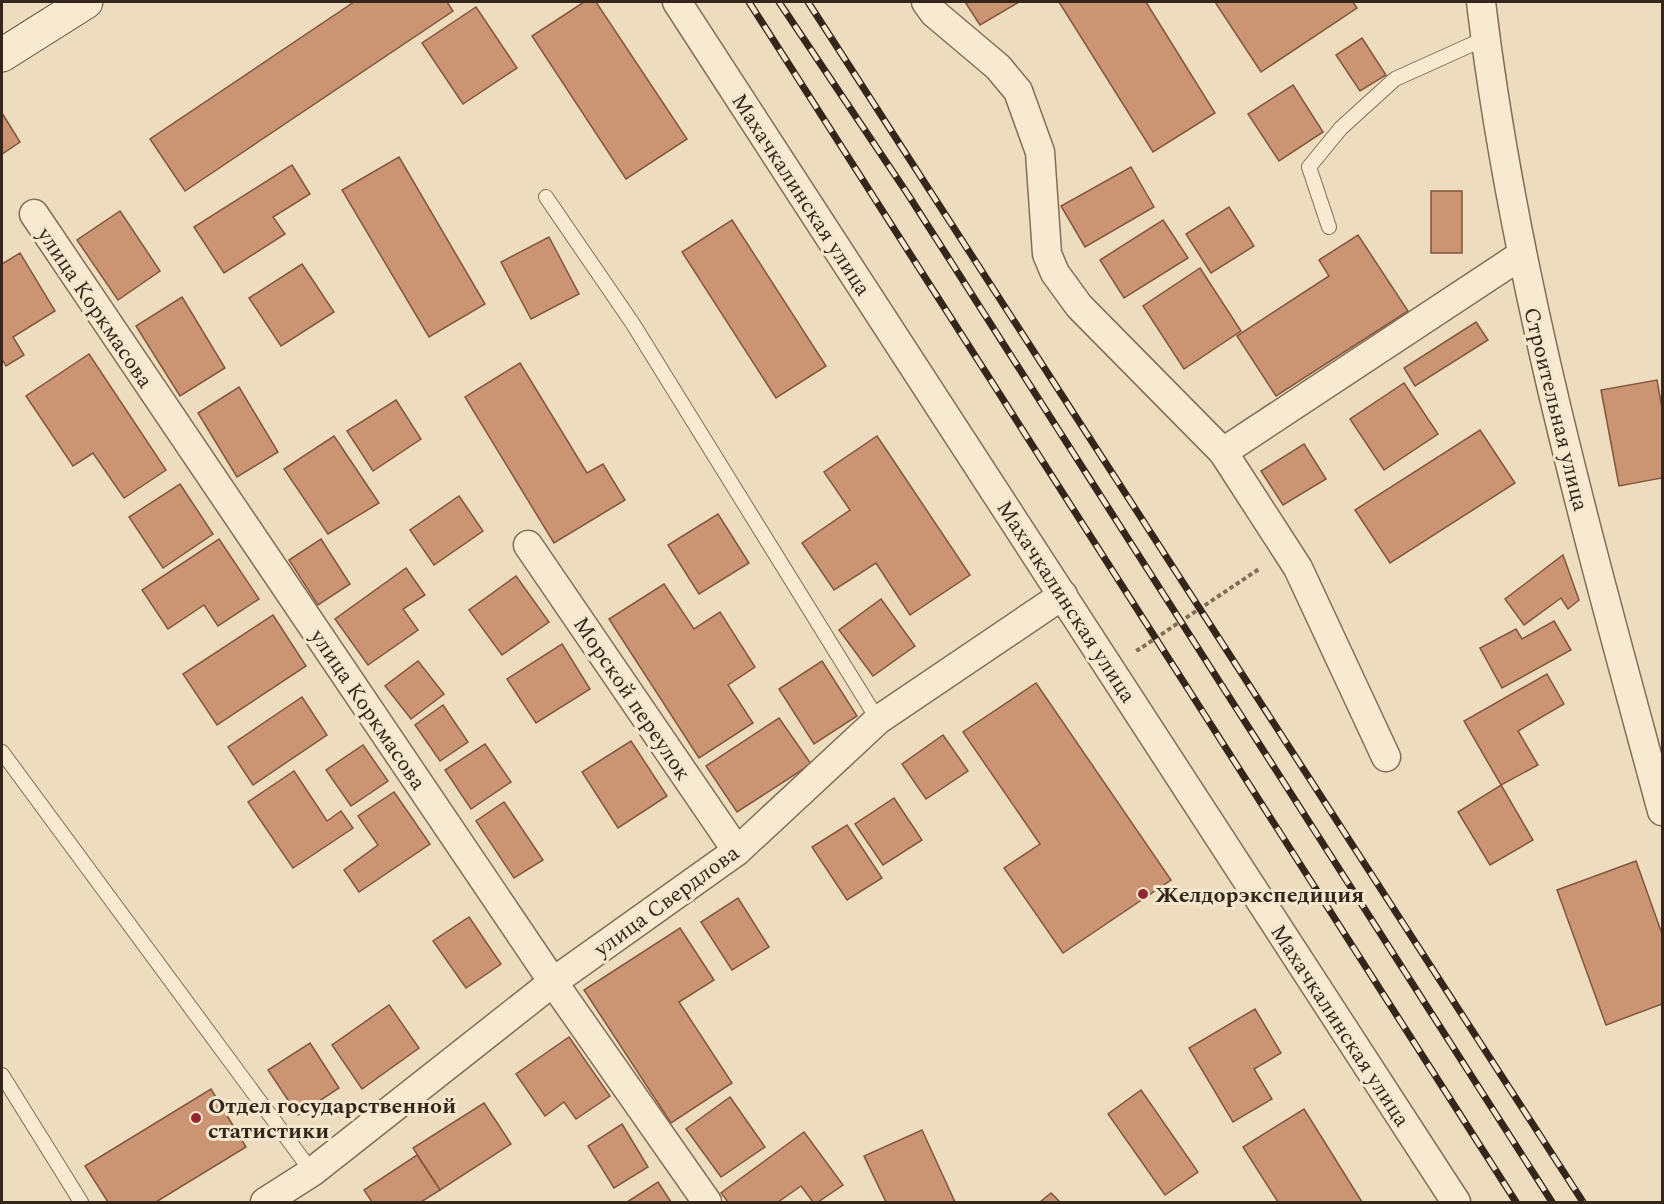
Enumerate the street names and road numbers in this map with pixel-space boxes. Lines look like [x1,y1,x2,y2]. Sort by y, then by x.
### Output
street label: Махачкалинская улица [723,87,879,303]
street label: улица Коркмасова [28,220,161,395]
street label: Строительная улица [1514,304,1597,515]
street label: Махачкалинская улица [988,494,1144,710]
street label: Морской переулок [564,610,699,788]
street label: улица Коркмасова [301,622,434,797]
street label: улица Свердлова [586,837,747,966]
street label: Махачкалинская улица [1262,918,1418,1134]

